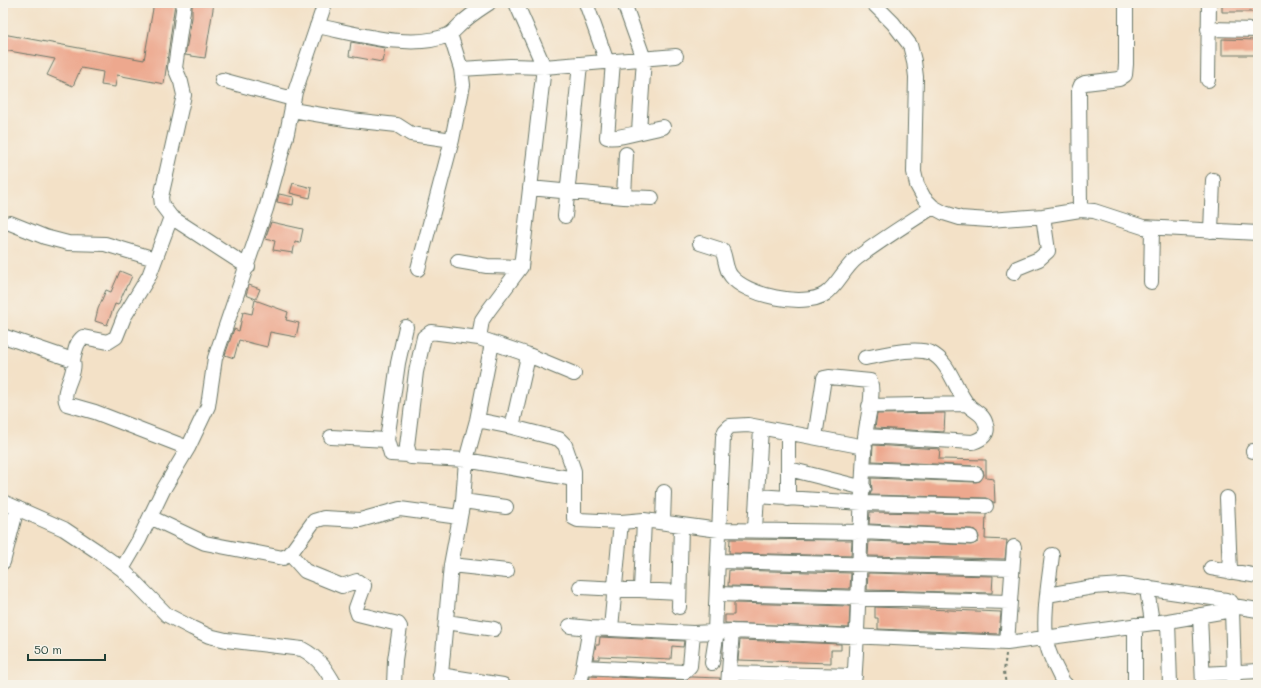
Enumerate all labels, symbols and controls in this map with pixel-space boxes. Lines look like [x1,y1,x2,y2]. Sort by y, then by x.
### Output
scale bar [28,636,105,662]
text: 50 m [34,641,62,657]

